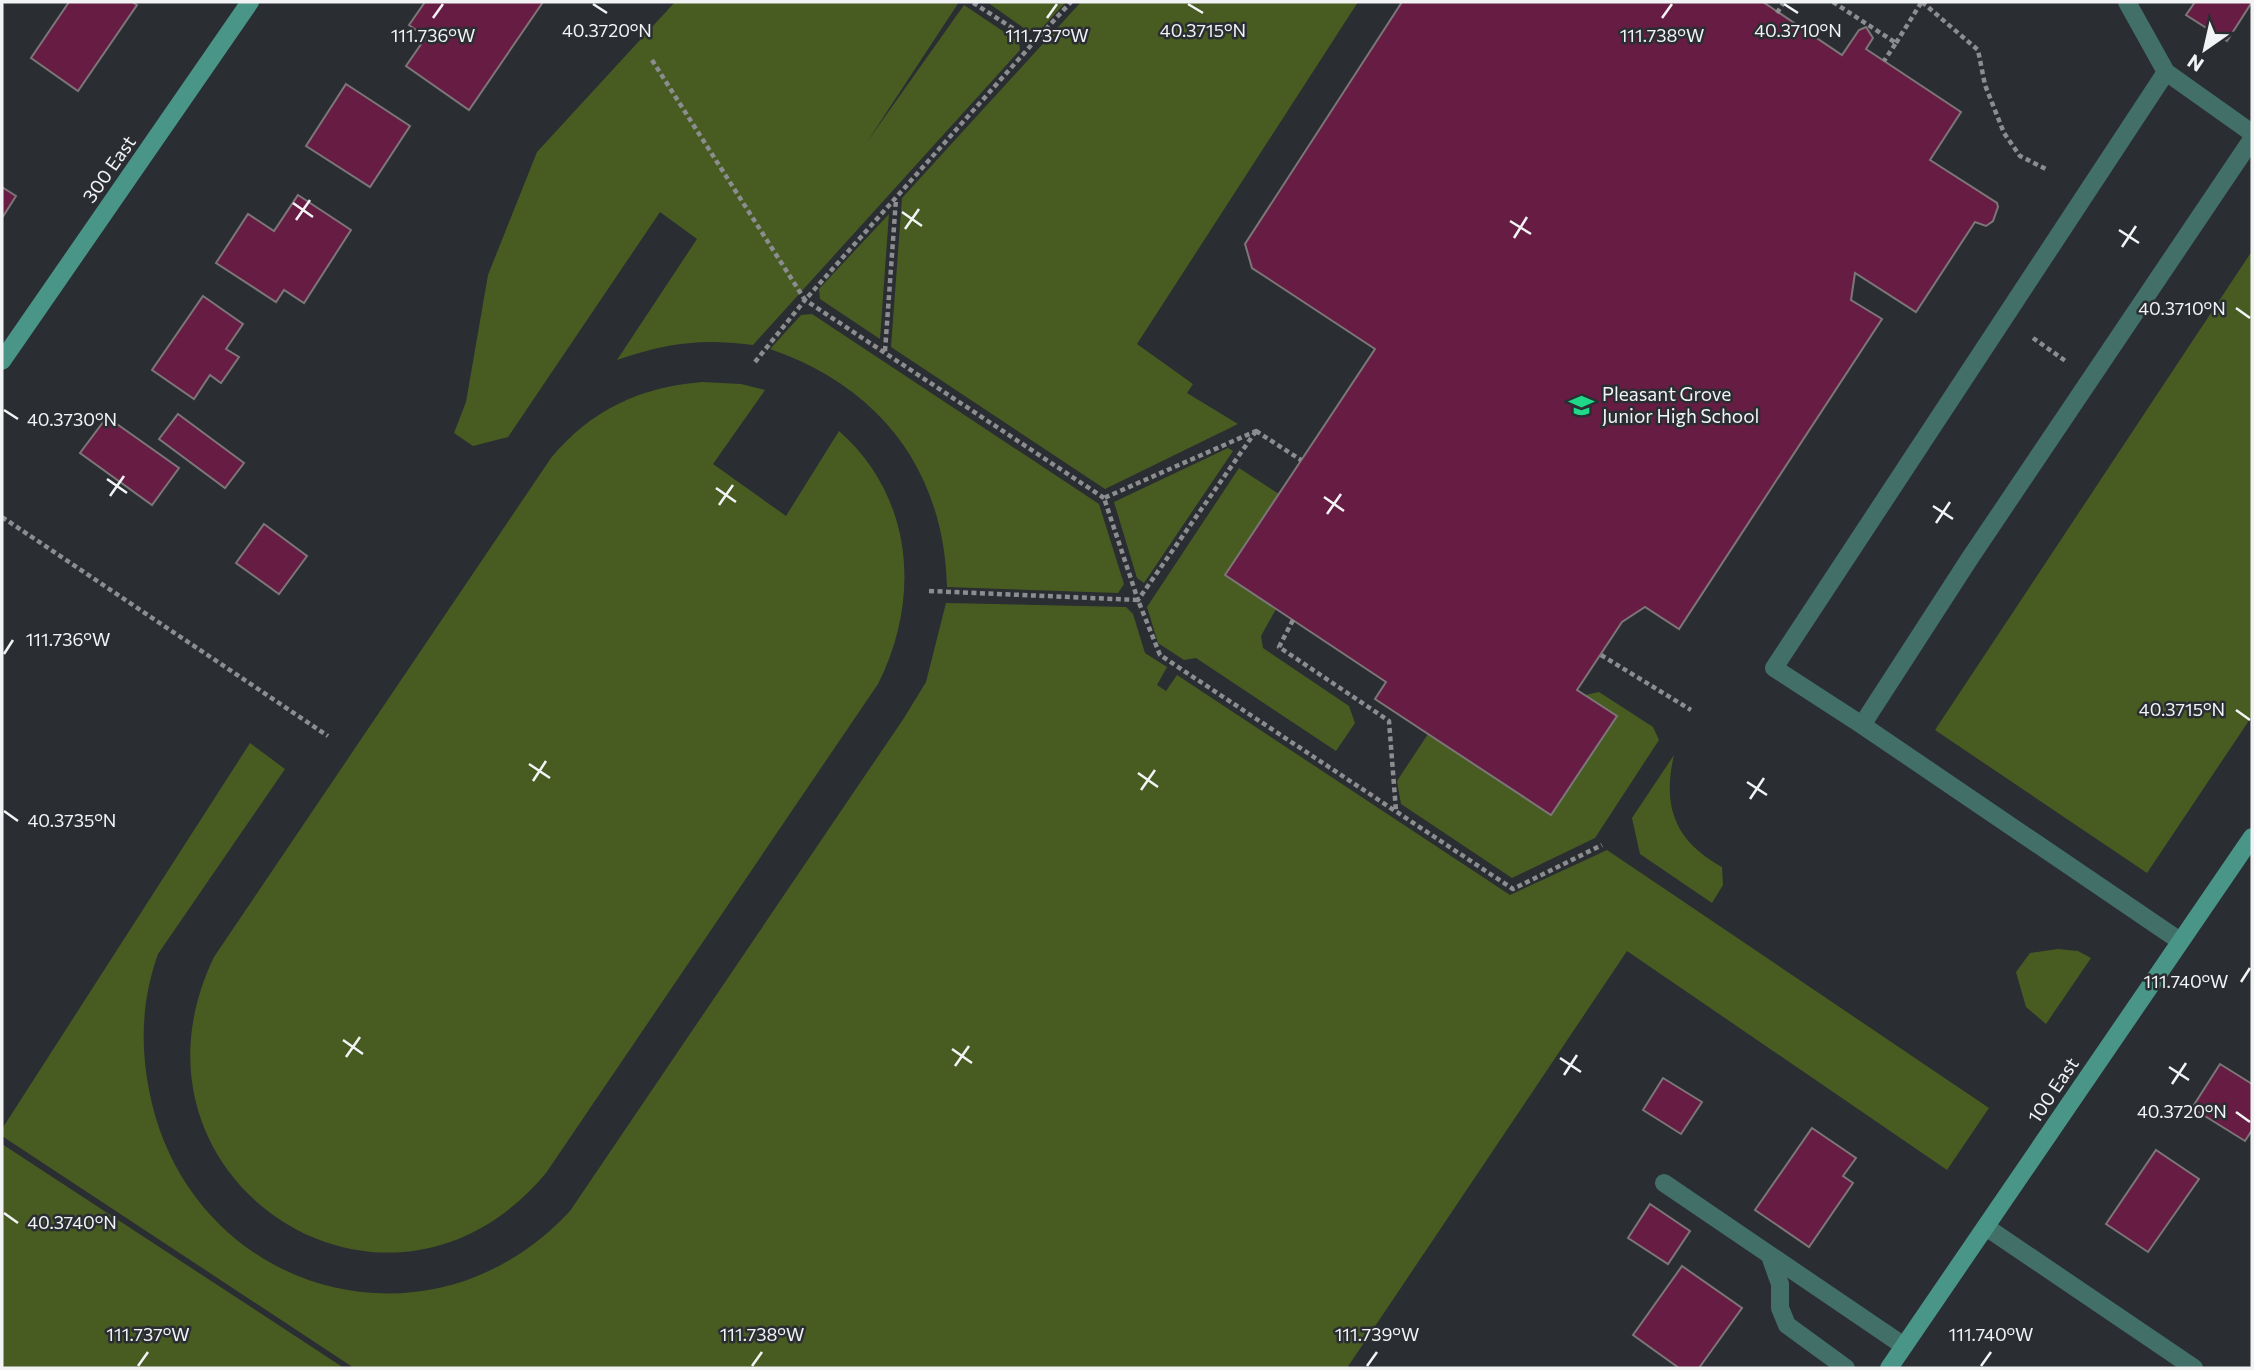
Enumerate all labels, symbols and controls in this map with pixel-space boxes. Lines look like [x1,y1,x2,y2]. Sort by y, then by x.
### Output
north arrow [2170,14,2240,84]
text: 40.3720°N [562,19,652,41]
text: 40.3715°N [1160,19,1246,41]
text: 40.3710°N [1754,19,1842,41]
text: 111.736°W [391,24,475,46]
text: 111.737°W [1005,24,1089,46]
text: 111.738°W [1620,24,1704,46]
text: N [2183,50,2208,77]
street label: 300 East [77,130,140,207]
text: 40.3710°N [2138,297,2226,319]
place label: Pleasant Grove Junior High School [1602,382,1759,427]
school or university icon: Pleasant Grove Junior High School [1568,391,1596,419]
text: 40.3730°N [27,408,117,430]
text: 111.736°W [26,628,110,650]
text: 40.3715°N [2139,698,2225,720]
text: 40.3735°N [28,809,116,831]
text: 111.740°W [2144,970,2228,992]
street label: 100 East [2022,1052,2083,1127]
text: 40.3720°N [2137,1100,2227,1122]
text: 40.3740°N [27,1211,117,1233]
text: 111.737°W [106,1323,190,1345]
text: 111.738°W [720,1323,804,1345]
text: 111.739°W [1335,1323,1419,1345]
text: 111.740°W [1949,1323,2033,1345]

